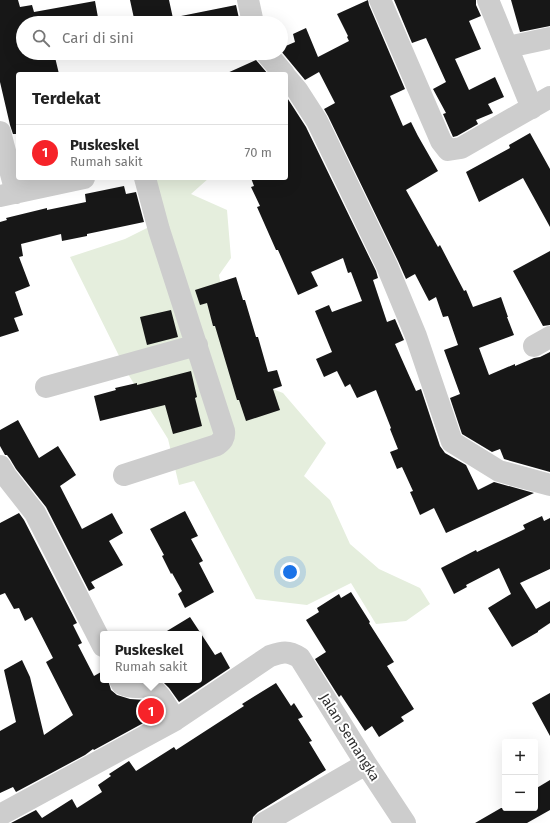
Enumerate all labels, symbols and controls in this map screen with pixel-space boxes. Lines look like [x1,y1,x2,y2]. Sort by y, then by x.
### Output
search box [16,16,288,60]
icon: search [30,27,52,49]
text: Cari di sini [62,29,134,47]
text: Terdekat [32,88,101,109]
text: Puskeskel [70,136,139,154]
text: 1 [42,145,48,160]
text: 70 m [245,145,272,160]
text: Rumah sakit [70,154,143,169]
your location [280,562,300,582]
popup [100,631,202,683]
text: Puskeskel [115,641,184,659]
text: Rumah sakit [115,659,187,674]
street label: Jalan Semangka [316,690,383,784]
pin: 1 [138,696,164,726]
map controls [502,739,538,811]
button: + [502,739,538,775]
button: − [502,775,538,811]

